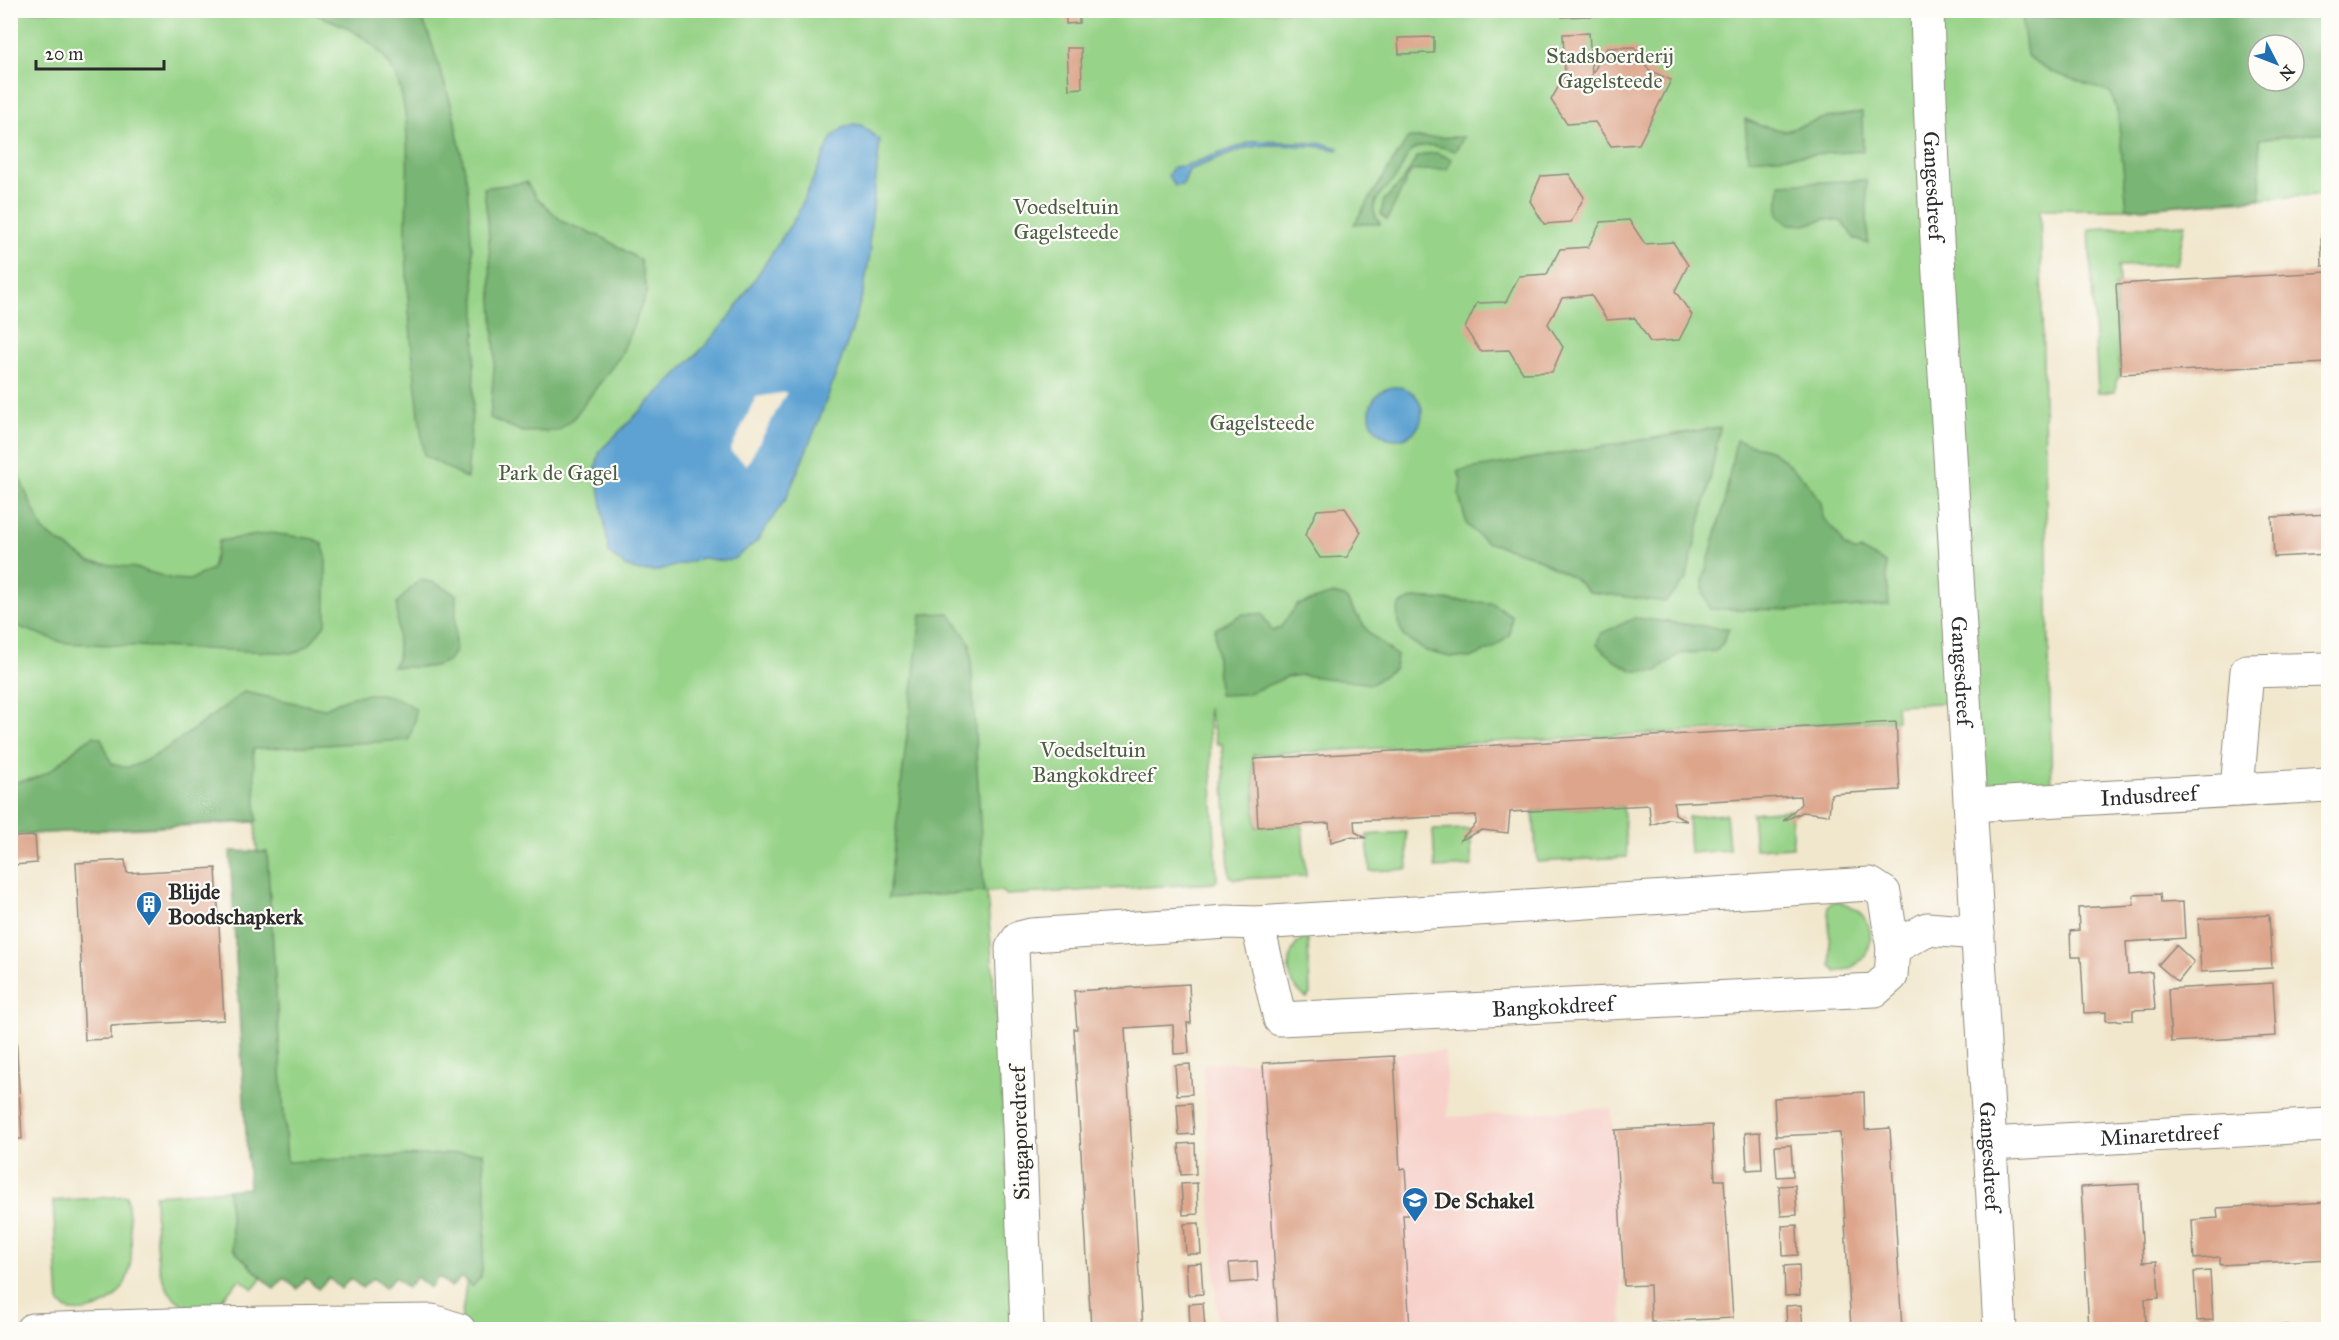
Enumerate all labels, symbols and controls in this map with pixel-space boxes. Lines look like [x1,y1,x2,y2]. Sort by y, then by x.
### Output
scale bar [36,33,164,71]
north arrow [2246,33,2306,93]
park label: Stadsboerderij Gagelsteede [1546,42,1674,94]
text: 20 m [45,43,83,65]
text: N [2275,61,2298,84]
street label: Gangesdreef [1917,130,1950,245]
park label: Voedseltuin Gagelsteede [1012,193,1119,245]
park label: Gagelsteede [1209,409,1315,436]
park label: Park de Gagel [498,459,618,486]
street label: Gangesdreef [1945,615,1979,730]
park label: Voedseltuin Bangkokdreef [1032,736,1158,788]
street label: Indusdreef [2100,779,2202,812]
place label: Blijde Boodschapkerk [168,878,304,930]
building icon: Blijde Boodschapkerk [134,889,164,927]
street label: Bangkokdreef [1491,990,1618,1023]
street label: Singaporedreef [1004,1062,1035,1201]
street label: Gangesdreef [1974,1101,2007,1215]
street label: Minaretdreef [2099,1118,2224,1152]
school or university icon: De Schakel [1400,1185,1430,1223]
place label: De Schakel [1434,1187,1535,1214]

